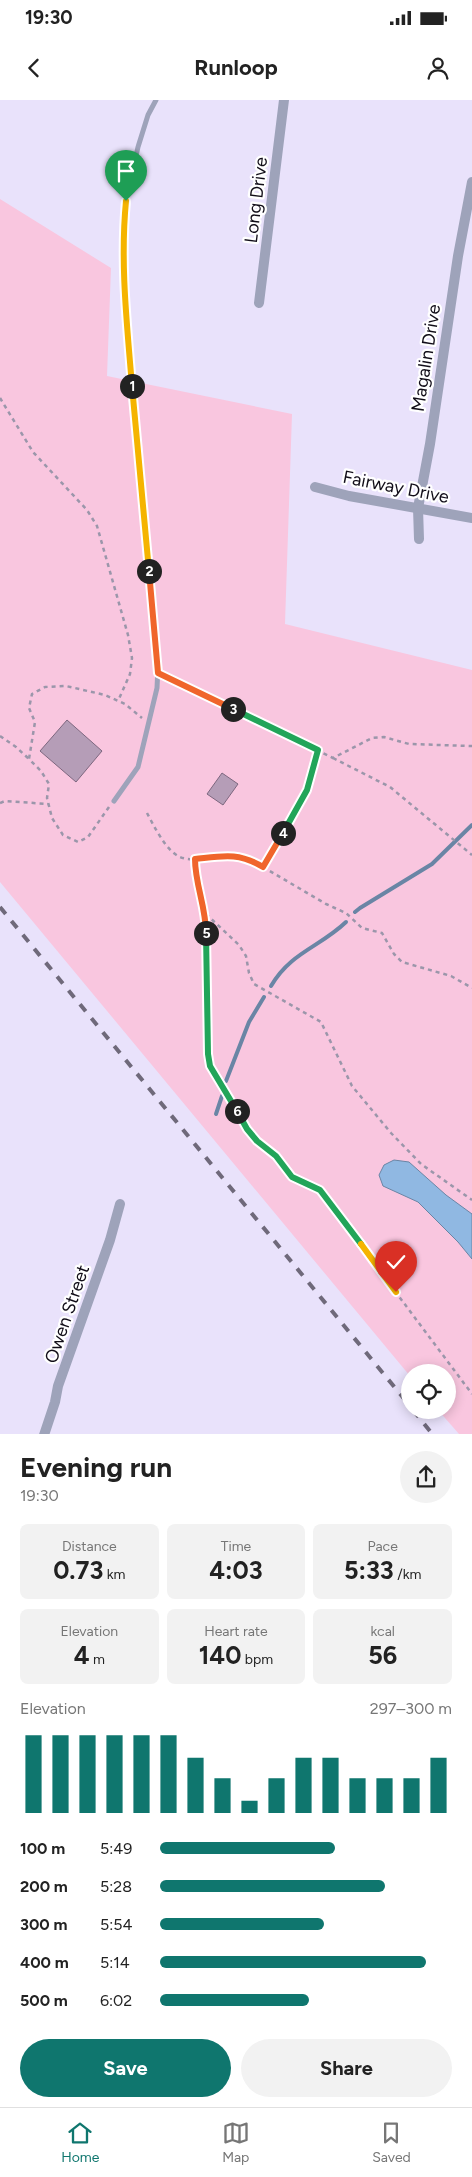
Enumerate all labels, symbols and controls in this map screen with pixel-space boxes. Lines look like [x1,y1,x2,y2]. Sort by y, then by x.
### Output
text: 19:30 [25,6,73,29]
icon: back [20,54,48,82]
text: Runloop [194,54,278,81]
icon: person [424,54,452,82]
pin [105,150,147,201]
street label: Long Drive [240,156,272,244]
icon: arrive [112,157,140,185]
street label: Magalin Drive [407,303,445,413]
pin: 1 [120,374,144,398]
text: 1 [130,378,135,395]
street label: Fairway Drive [341,466,451,508]
pin: 2 [136,558,162,584]
text: 2 [145,563,154,580]
pin: 3 [220,696,246,722]
text: 3 [230,701,237,718]
pin: 4 [270,820,296,846]
text: 4 [279,825,288,842]
pin: 5 [194,920,218,946]
text: 5 [202,925,211,942]
pin: 6 [224,1098,250,1124]
text: 6 [233,1103,242,1120]
pin [375,1241,417,1292]
icon: check [382,1248,410,1276]
street label: Owen Street [40,1262,94,1366]
map controls [401,1364,456,1419]
button: locate [401,1364,456,1419]
text: Evening run [20,1450,172,1484]
button: share [400,1451,452,1503]
text: 19:30 [20,1486,59,1505]
text: Distance [62,1538,117,1555]
text: Time [221,1538,251,1555]
text: Pace [368,1538,398,1555]
text: 0.73 [53,1555,103,1585]
text: 4:03 [209,1555,263,1585]
text: 5:33 [344,1555,394,1585]
text: km [103,1566,126,1583]
text: /km [394,1566,421,1583]
text: Elevation [61,1623,118,1640]
text: Heart rate [204,1623,268,1640]
text: kcal [370,1623,395,1640]
text: 4 [74,1640,90,1670]
text: 140 [199,1640,241,1670]
text: 56 [368,1640,397,1670]
text: m [90,1651,105,1668]
text: bpm [241,1651,273,1668]
text: Elevation [20,1699,86,1718]
text: 297–300 m [370,1699,452,1718]
text: 100 m [20,1839,65,1858]
text: 5:49 [100,1839,132,1858]
text: 200 m [20,1877,68,1896]
text: 5:28 [100,1877,132,1896]
text: 300 m [20,1915,67,1934]
text: 5:54 [100,1915,132,1934]
text: 400 m [20,1953,69,1972]
text: 5:14 [100,1953,130,1972]
text: 500 m [20,1991,68,2010]
text: 6:02 [100,1991,132,2010]
button: Save [20,2039,231,2097]
button: Share [241,2039,452,2097]
tab: Home [61,2119,99,2166]
tab: Map [222,2119,250,2166]
tab: Saved [372,2119,411,2166]

